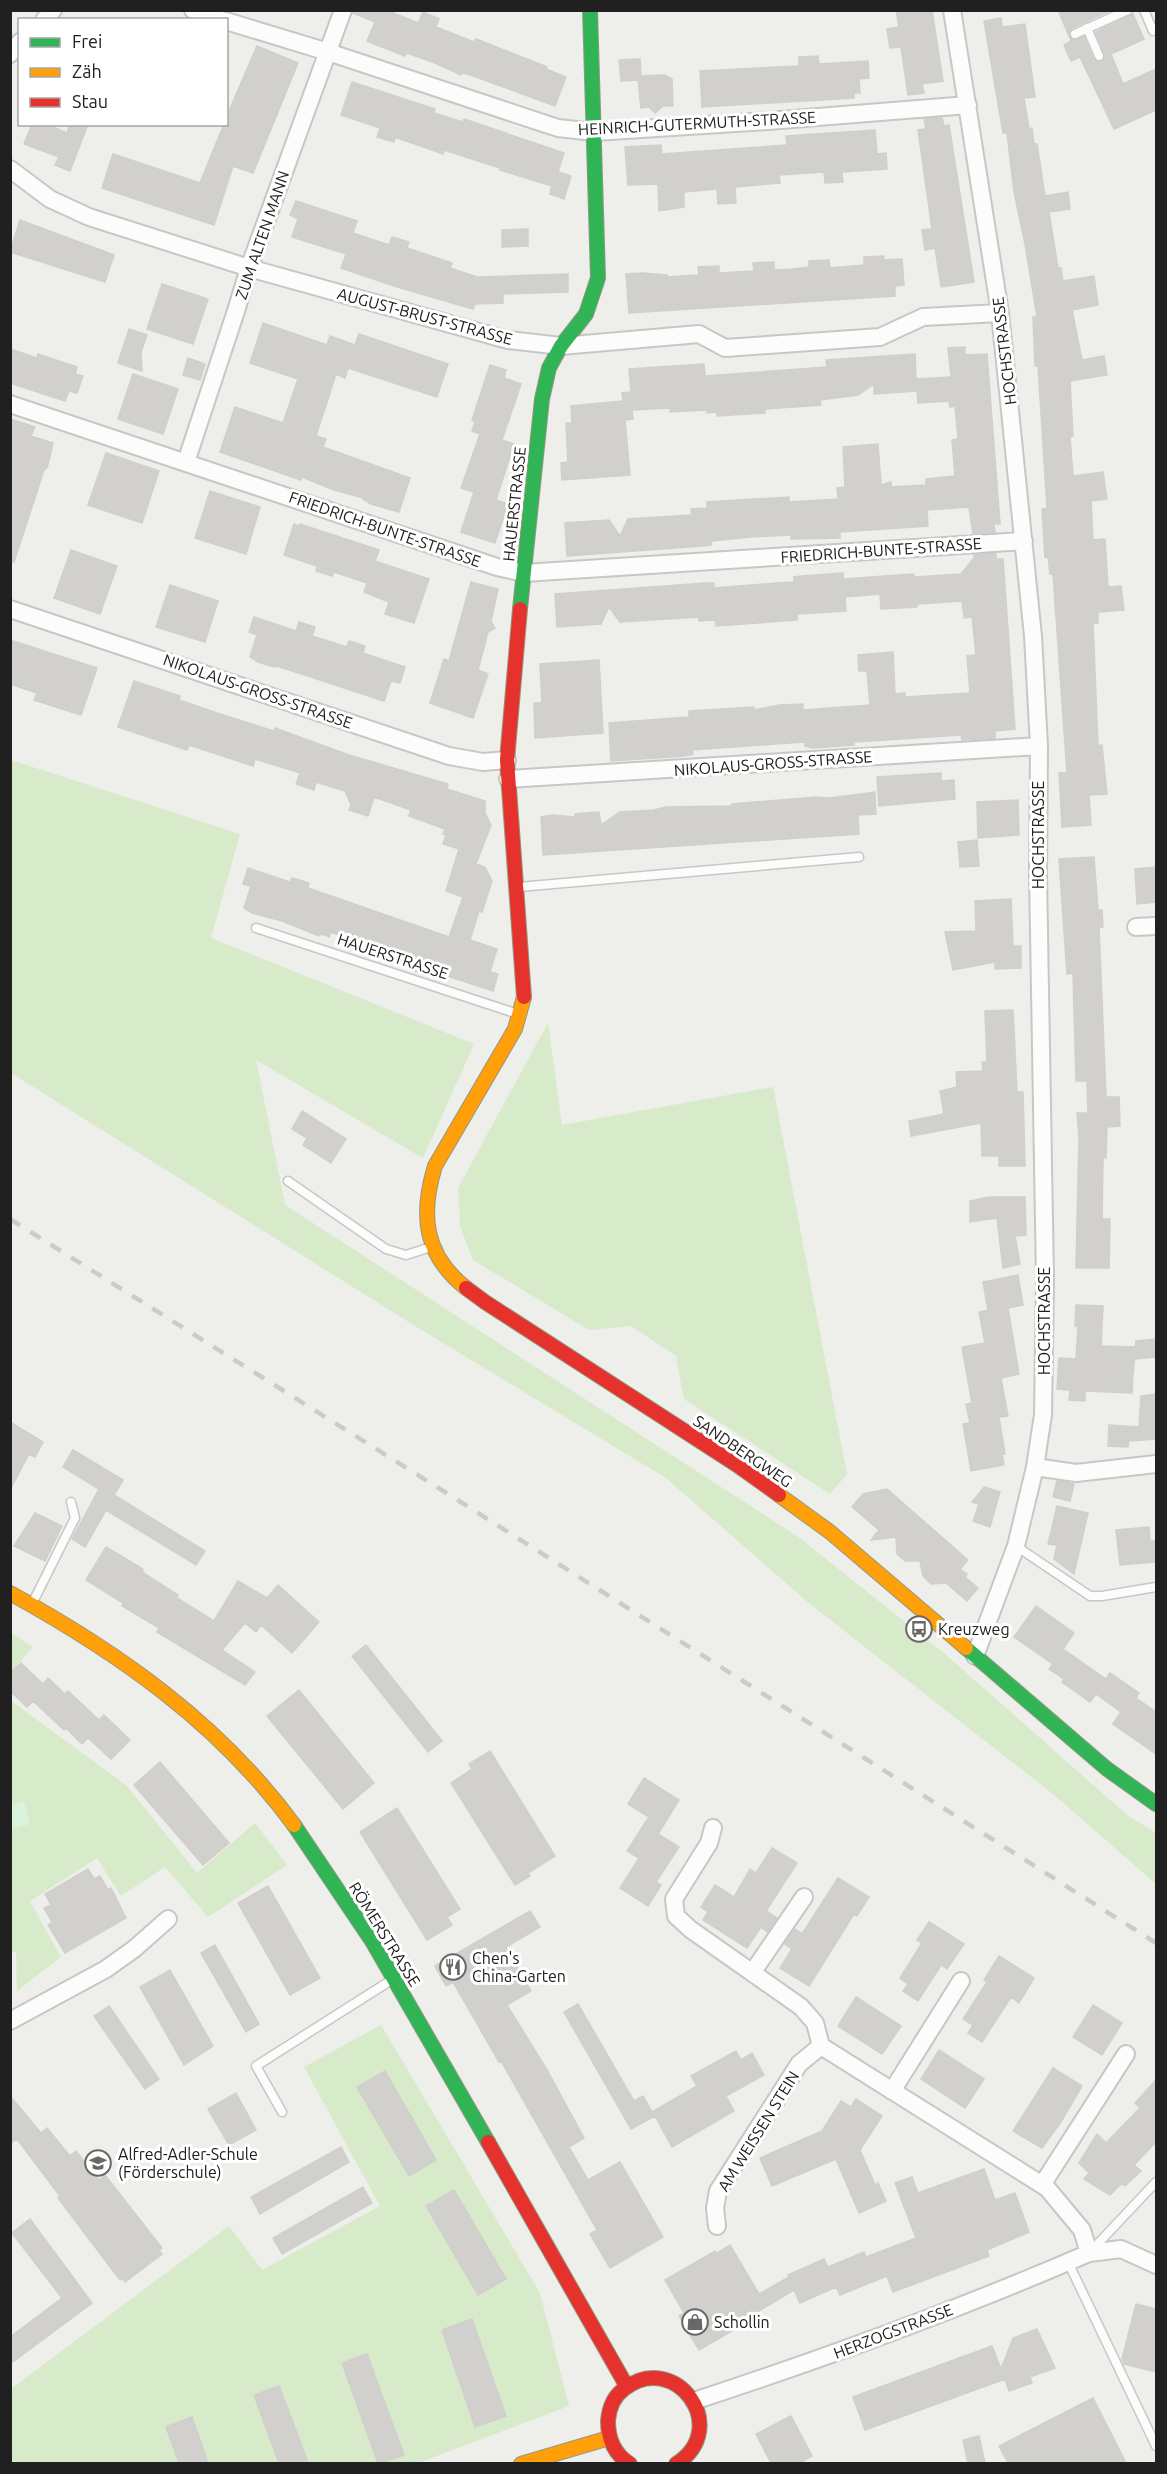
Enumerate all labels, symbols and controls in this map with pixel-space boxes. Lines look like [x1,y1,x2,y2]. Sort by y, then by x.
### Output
legend [18,18,228,126]
text: Frei [72,31,102,51]
text: Zäh [72,61,102,81]
text: Stau [72,91,108,111]
street label: HEINRICH-GUTERMUTH-STRASSE [578,108,816,138]
street label: ZUM ALTEN MANN [232,168,292,302]
street label: AUGUST-BRUST-STRASSE [336,284,514,348]
street label: HOCHSTRASSE [988,296,1020,406]
street label: HAUERSTRASSE [499,446,529,562]
street label: FRIEDRICH-BUNTE-STRASSE [287,488,483,570]
street label: FRIEDRICH-BUNTE-STRASSE [780,534,982,566]
street label: NIKOLAUS-GROSS-STRASSE [161,650,355,732]
street label: NIKOLAUS-GROSS-STRASSE [673,747,873,779]
street label: HOCHSTRASSE [1029,781,1047,889]
street label: HAUERSTRASSE [335,930,451,982]
street label: HOCHSTRASSE [1035,1267,1053,1375]
street label: SANDBERGWEG [690,1411,796,1491]
bus stop icon: Kreuzweg [904,1614,934,1644]
place label: Kreuzweg [938,1620,1010,1638]
street label: RÖMERSTRASSE [346,1879,424,1989]
place label: Chen's China-Garten [472,1949,566,1985]
restaurant icon: Chen's China-Garten [438,1952,468,1982]
street label: AM WEISSEN STEIN [714,2068,802,2194]
place label: Alfred-Adler-Schule (Förderschule) [118,2145,258,2182]
school or university icon: Alfred-Adler-Schule (Förderschule) [83,2148,113,2178]
street label: HERZOGSTRASSE [831,2300,955,2362]
shop icon: Schollin [680,2307,710,2337]
place label: Schollin [714,2313,770,2331]

